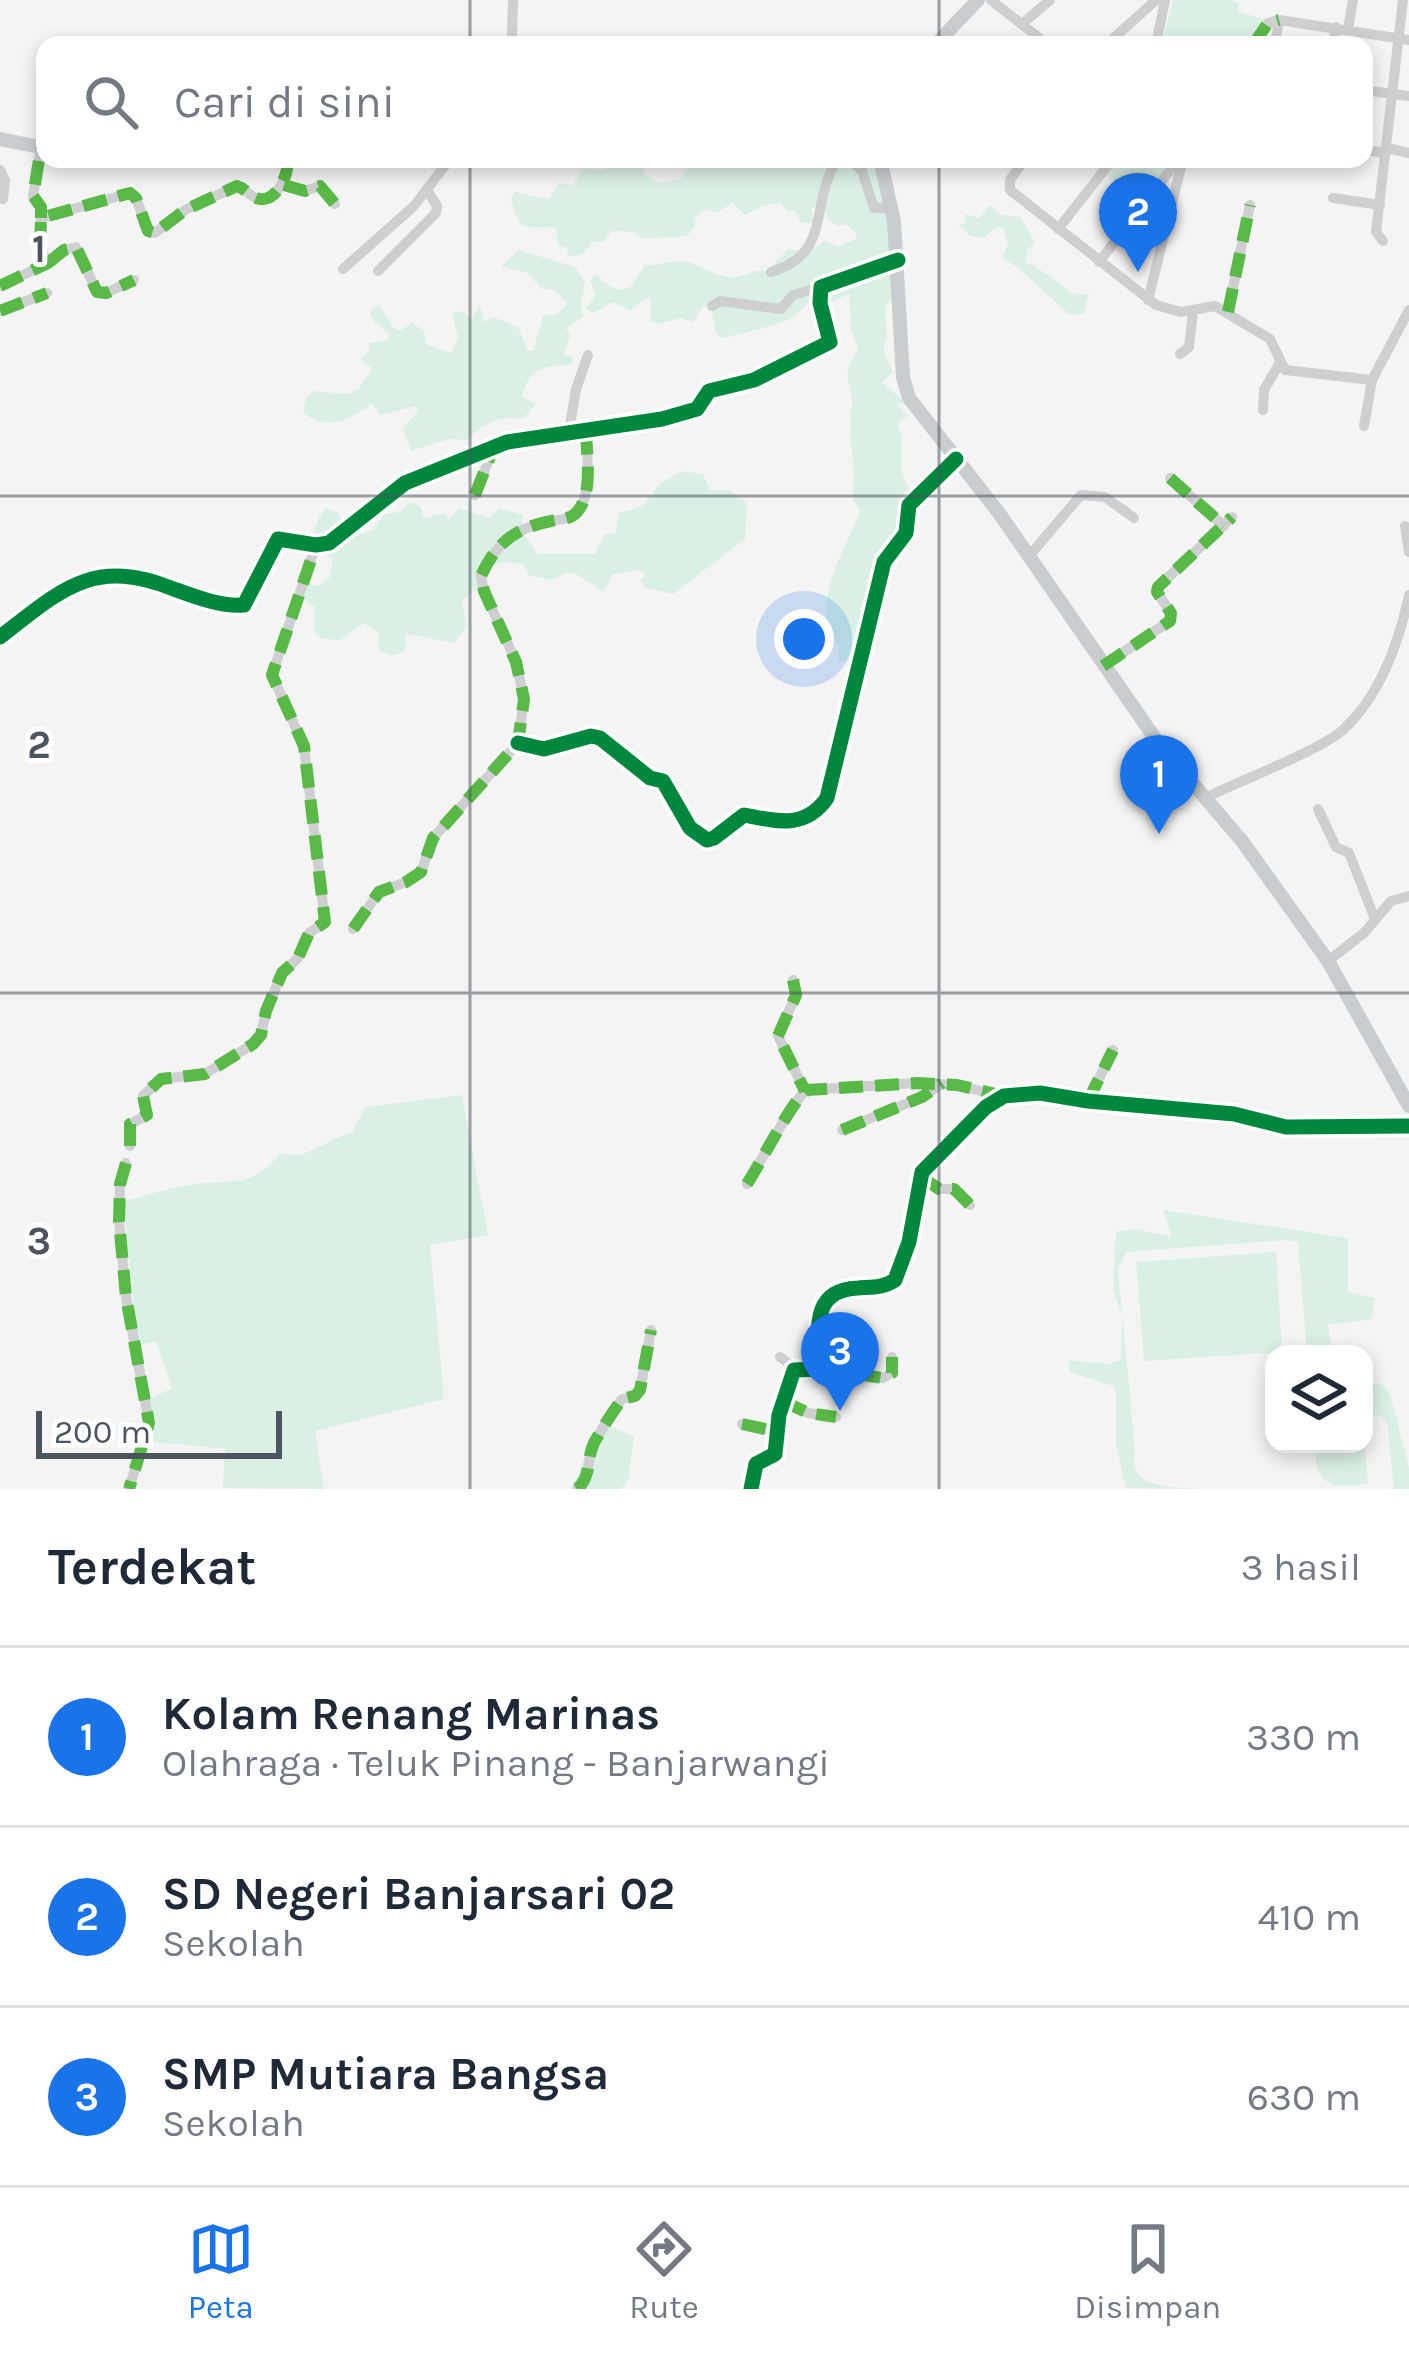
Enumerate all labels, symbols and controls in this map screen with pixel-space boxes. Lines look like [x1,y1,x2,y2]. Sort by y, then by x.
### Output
search box [36,36,1373,168]
icon: search [78,69,144,135]
text: Cari di sini [174,76,395,128]
pin: 2 [1099,173,1177,272]
text: 1 [32,226,46,272]
your location [774,609,834,669]
text: 2 [27,722,51,768]
pin: 1 [1120,735,1198,834]
text: 3 [27,1218,51,1264]
pin: 3 [801,1312,879,1411]
map controls [1265,1345,1373,1453]
button: layers [1265,1345,1373,1453]
scale bar [36,1405,282,1458]
text: 200 m [54,1413,151,1451]
text: Terdekat [48,1537,256,1597]
text: 3 hasil [1241,1544,1361,1590]
text: Kolam Renang Marinas [162,1688,660,1740]
text: 1 [80,1714,94,1760]
text: 330 m [1246,1714,1361,1760]
text: Olahraga · Teluk Pinang - Banjarwangi [162,1740,830,1786]
text: SD Negeri Banjarsari 02 [162,1868,675,1920]
text: 2 [75,1894,99,1940]
text: 410 m [1257,1894,1361,1940]
text: Sekolah [162,1920,305,1966]
text: SMP Mutiara Bangsa [162,2048,609,2100]
text: 3 [75,2074,99,2120]
text: 630 m [1247,2074,1361,2120]
text: Sekolah [162,2100,305,2146]
tab: Peta [188,2216,254,2326]
tab: Rute [629,2216,699,2326]
tab: Disimpan [1074,2216,1221,2326]

